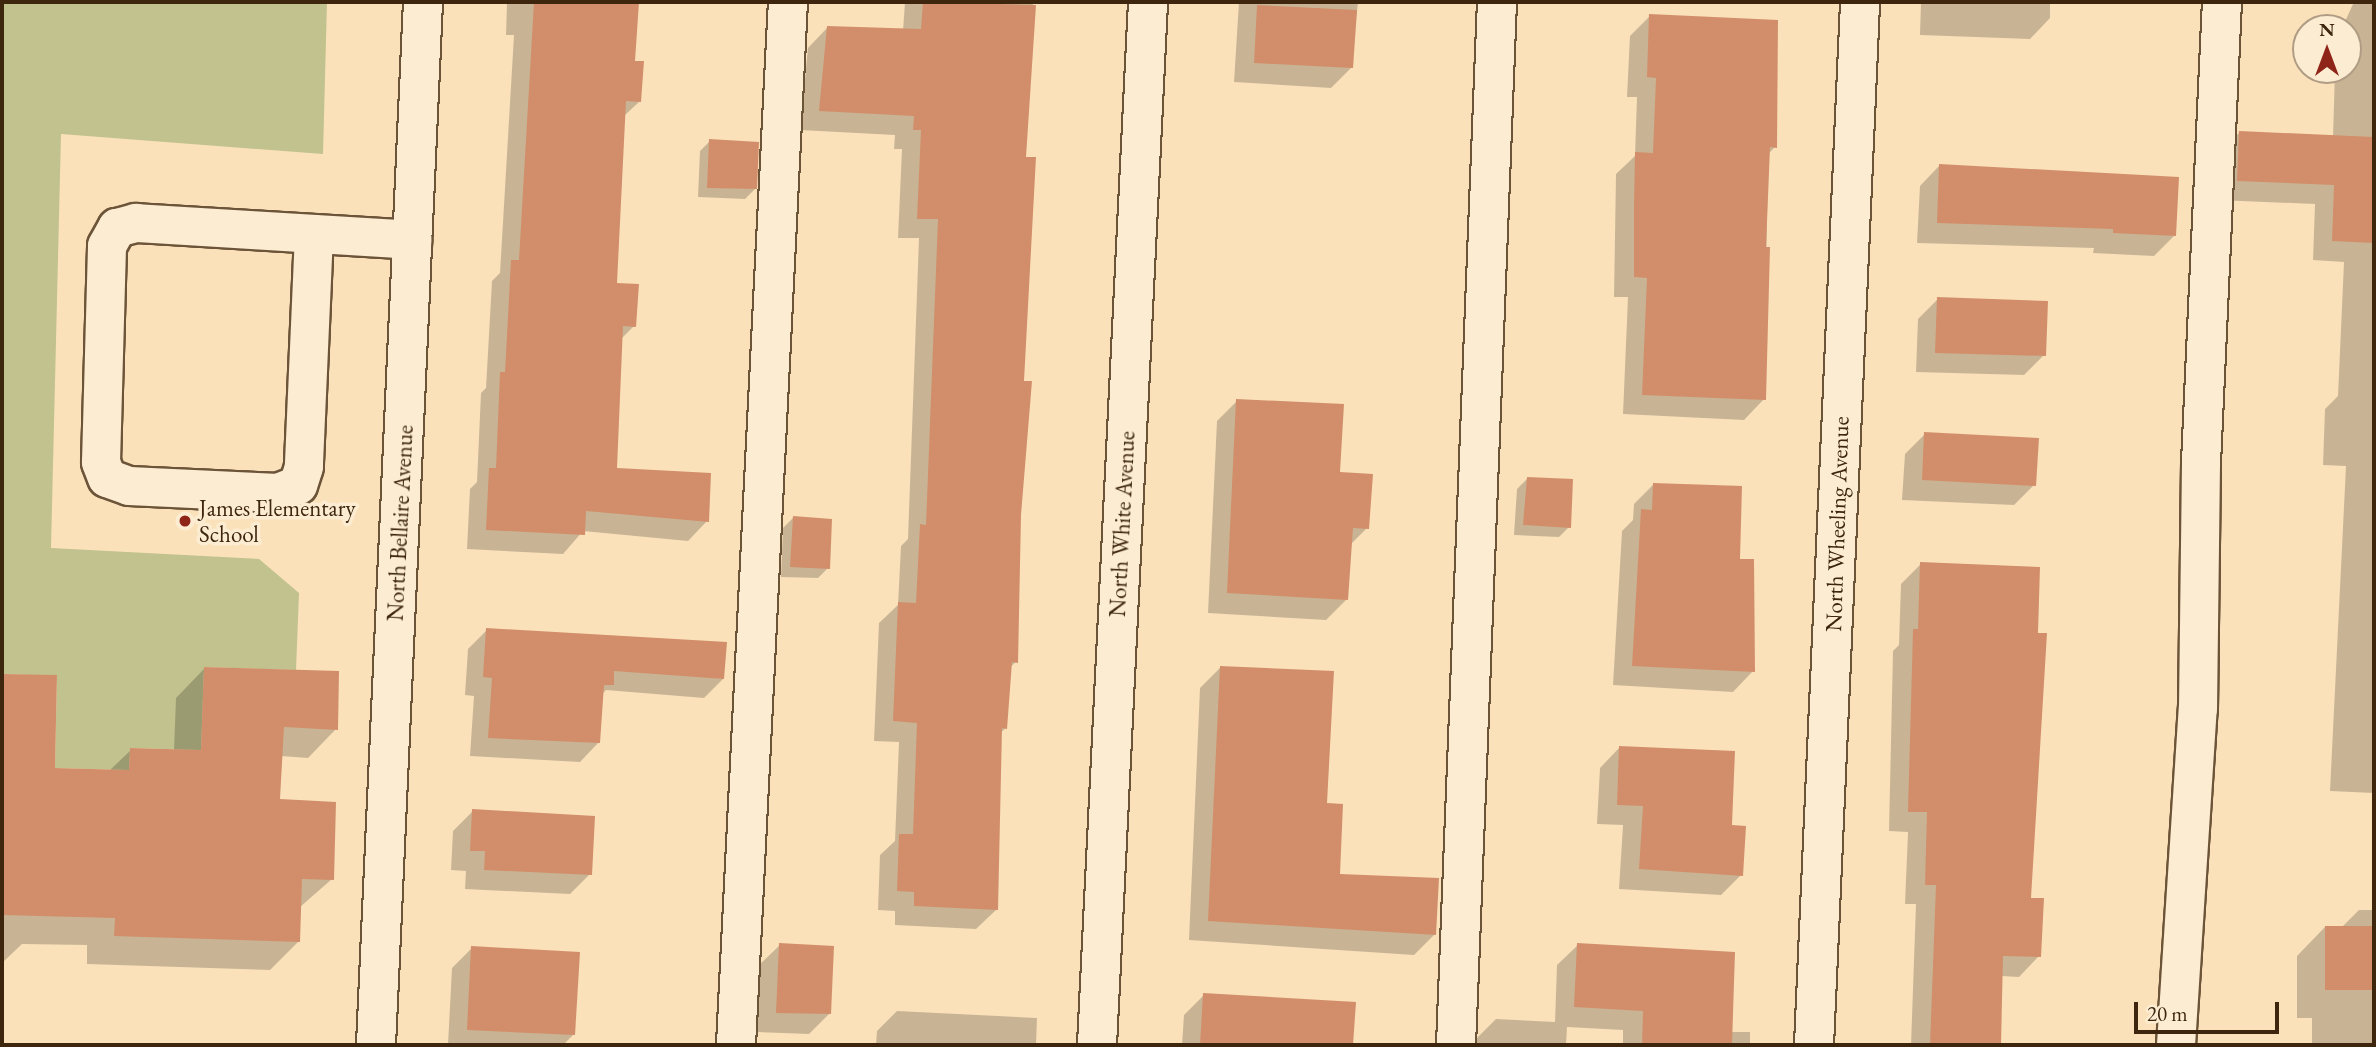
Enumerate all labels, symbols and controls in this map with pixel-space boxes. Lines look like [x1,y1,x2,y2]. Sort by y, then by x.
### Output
north arrow [2292,14,2362,84]
text: N [2319,17,2335,42]
street label: North Wheeling Avenue [1819,416,1855,632]
street label: North Bellaire Avenue [381,424,419,622]
street label: North White Avenue [1103,430,1141,618]
place label: James Elementary School [199,494,356,548]
marker: James Elementary School [177,513,193,529]
scale bar [2138,988,2283,1032]
text: 20 m [2147,1000,2188,1027]

